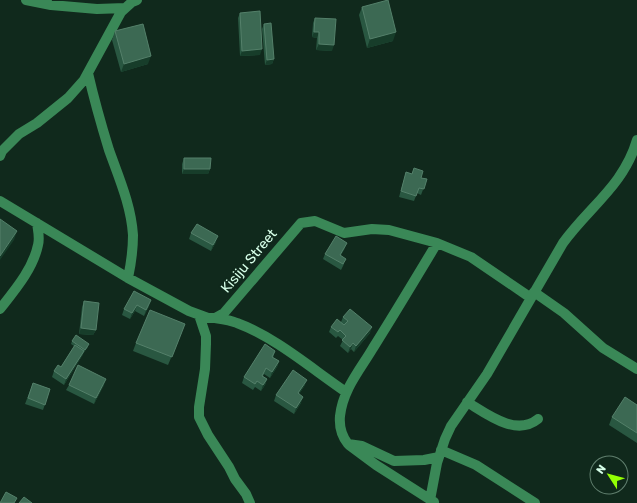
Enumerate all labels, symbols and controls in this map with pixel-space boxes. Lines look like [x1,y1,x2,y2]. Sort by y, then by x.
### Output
street label: Kisiju Street [217,225,281,296]
north arrow [589,455,629,495]
text: N [594,462,609,476]

